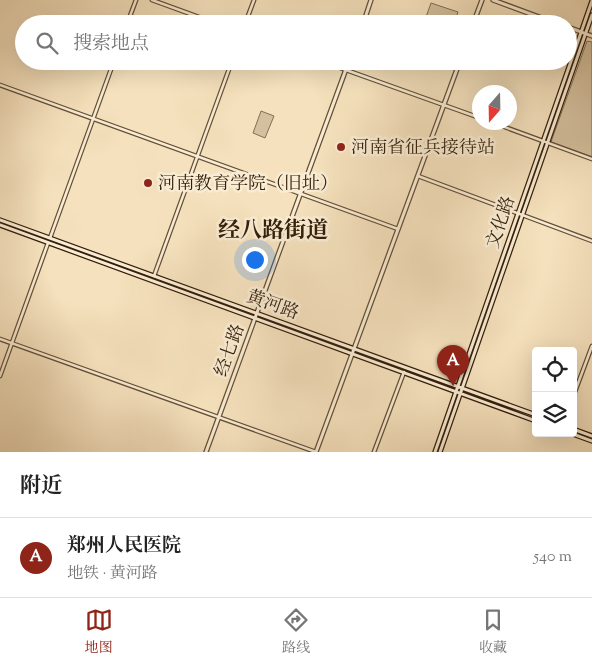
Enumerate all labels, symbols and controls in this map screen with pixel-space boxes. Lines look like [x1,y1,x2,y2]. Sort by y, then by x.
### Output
search box [15,15,577,70]
icon: search [33,29,61,57]
text: 搜索地点 [73,31,149,58]
north arrow [472,85,517,130]
place label: 河南省征兵接待站 [351,136,495,162]
marker: 河南省征兵接待站 [335,141,347,153]
place label: 河南教育学院（旧址） [158,172,338,198]
marker: 河南教育学院（旧址） [142,177,154,189]
street label: 文化路 [481,193,523,252]
district label: 经八路街道 [218,216,328,248]
your location [242,247,268,273]
street label: 黄河路 [242,284,302,327]
street label: 经七路 [209,321,252,381]
pin: A [437,345,469,386]
map controls [532,347,577,437]
button: locate [532,347,577,392]
button: layers [532,392,577,437]
text: 附近 [20,472,62,502]
text: 郑州人民医院 [67,533,181,560]
text: A [30,546,43,569]
text: 540 m [534,546,572,569]
text: 地铁 · 黄河路 [67,563,158,586]
tab: 地图 [85,606,113,659]
tab: 路线 [282,606,310,659]
tab: 收藏 [479,606,507,659]

